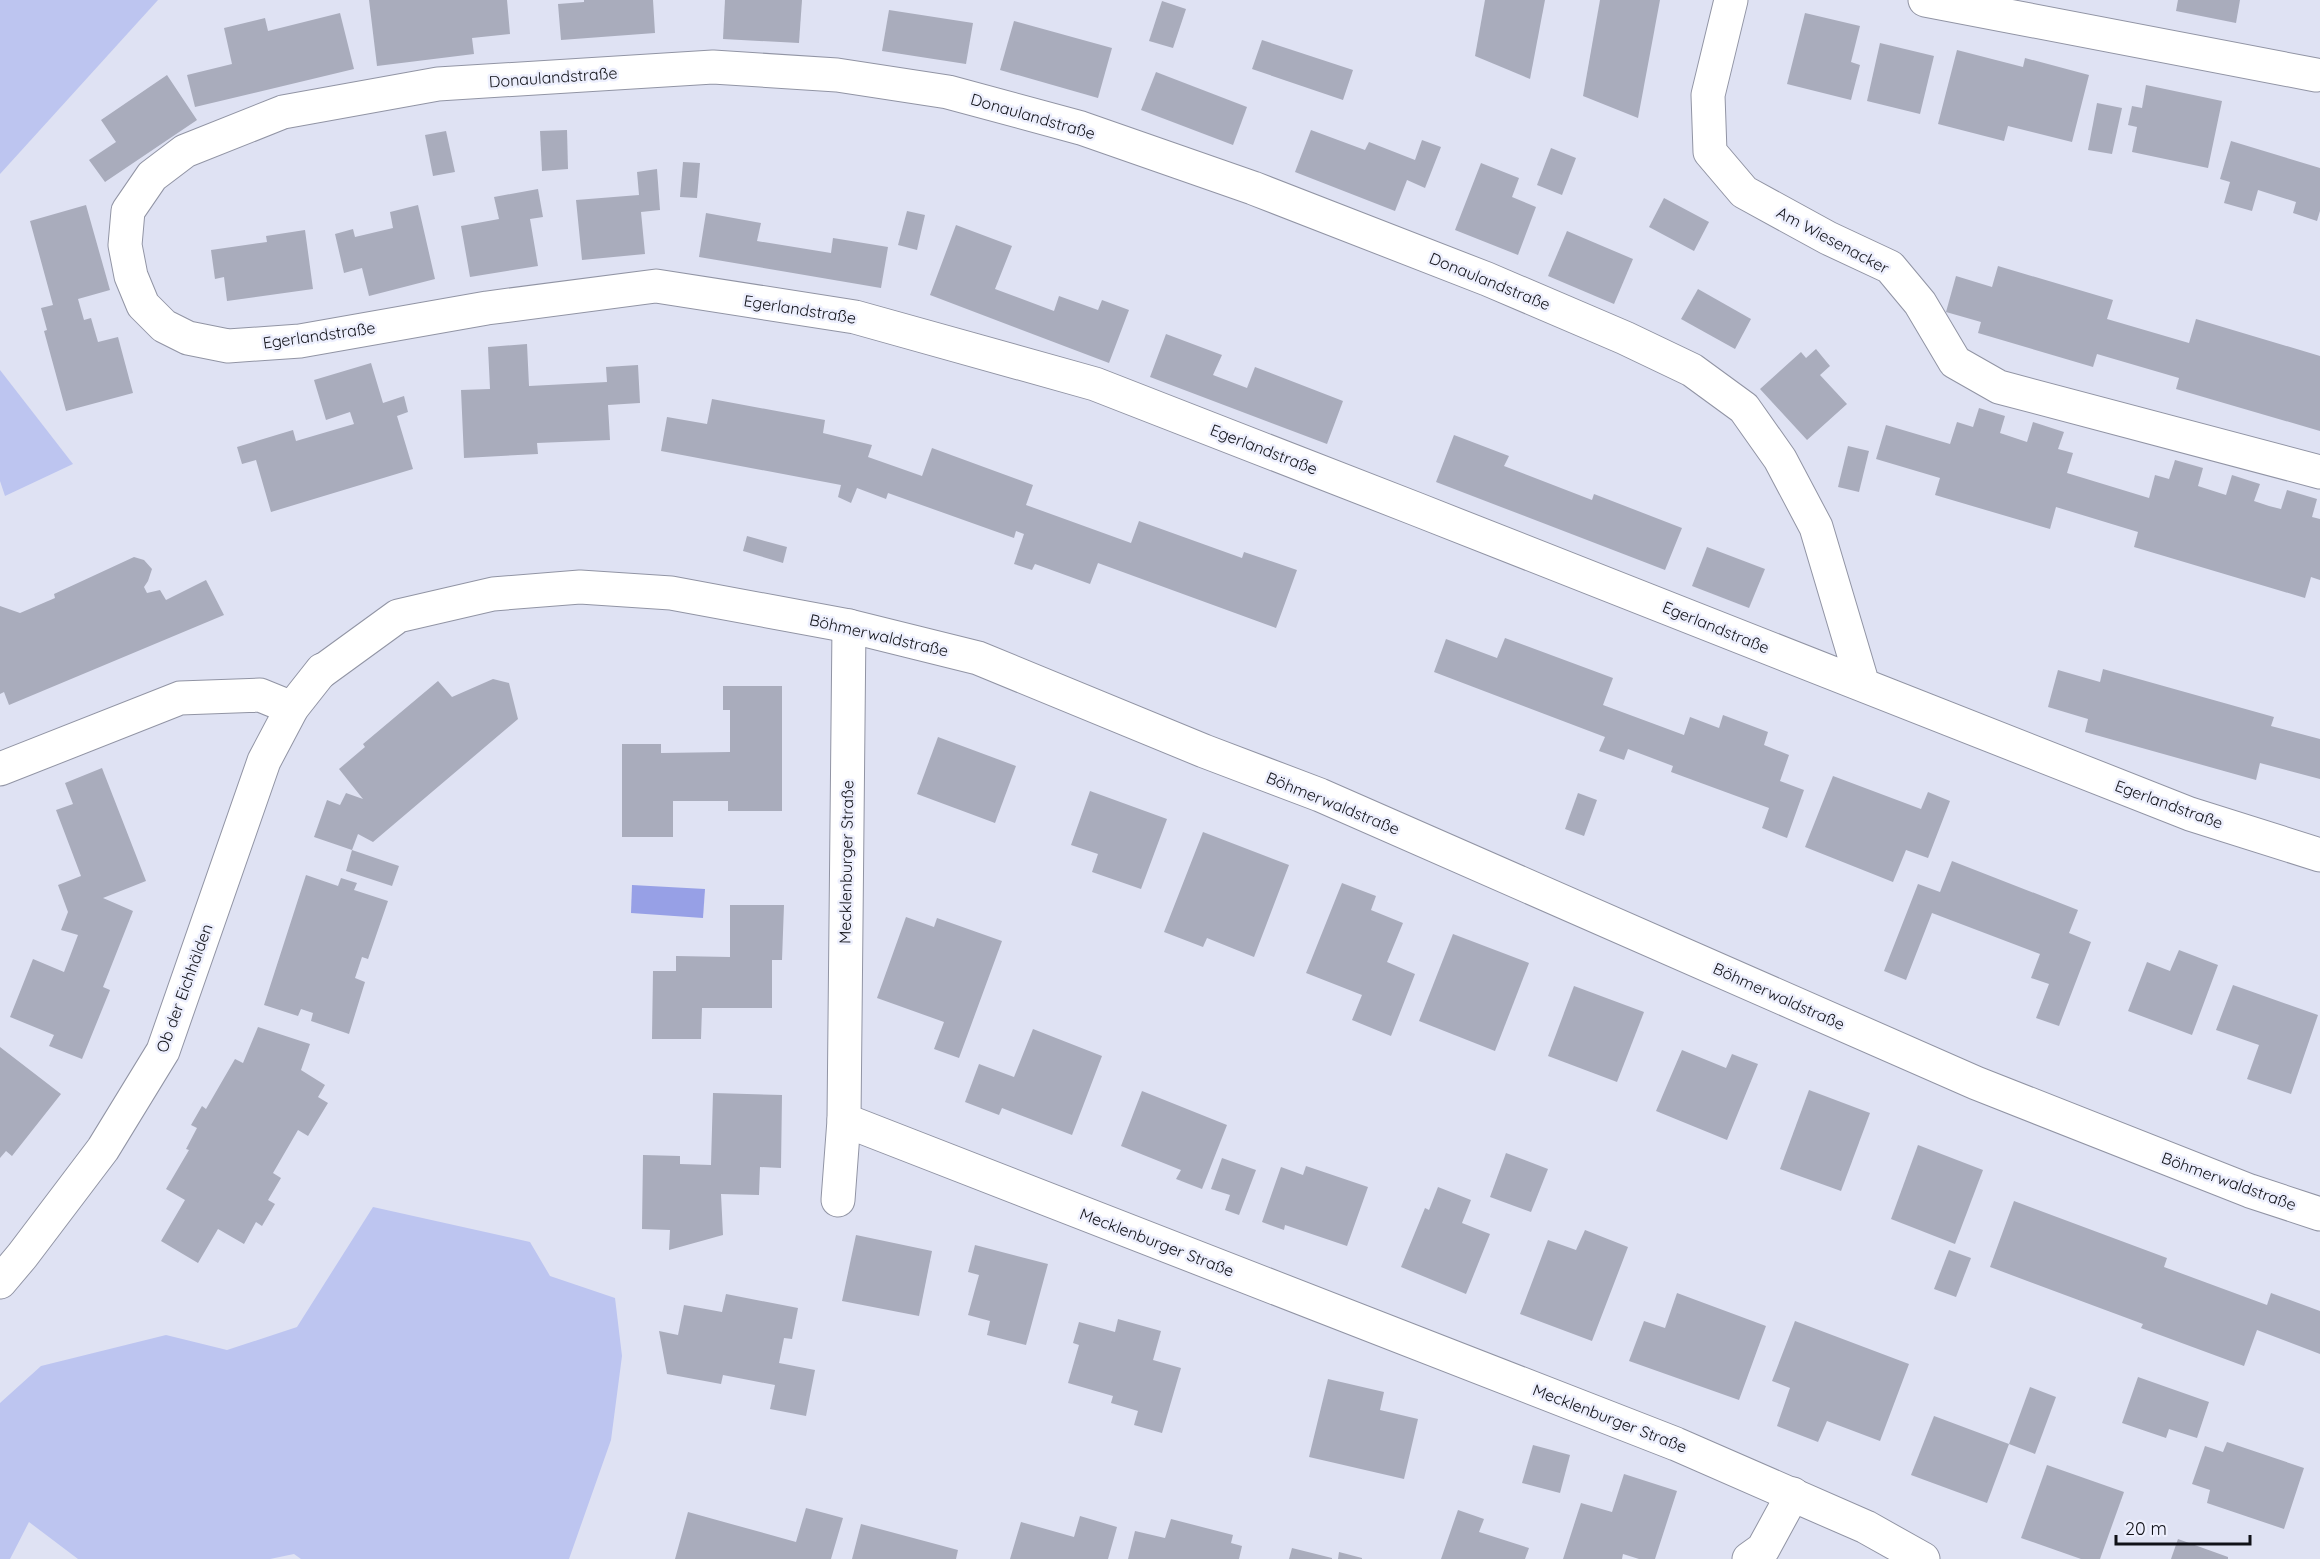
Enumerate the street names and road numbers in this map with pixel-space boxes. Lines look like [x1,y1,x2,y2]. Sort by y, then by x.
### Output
street label: Donaulandstraße [488,63,618,91]
street label: Donaulandstraße [968,89,1098,143]
street label: Am Wiesenacker [1773,202,1893,278]
street label: Donaulandstraße [1427,248,1553,314]
street label: Egerlandstraße [742,290,858,328]
street label: Egerlandstraße [261,317,377,353]
street label: Egerlandstraße [1207,419,1321,479]
street label: Egerlandstraße [1660,596,1772,658]
street label: Böhmerwaldstraße [808,609,950,661]
street label: Böhmerwaldstraße [1263,767,1403,839]
street label: Egerlandstraße [2112,775,2226,833]
street label: Mecklenburger Straße [835,780,857,944]
street label: Ob der Eichhälden [151,921,217,1055]
street label: Böhmerwaldstraße [1710,958,1848,1034]
street label: Böhmerwaldstraße [2159,1147,2299,1215]
street label: Mecklenburger Straße [1077,1203,1237,1281]
street label: Mecklenburger Straße [1530,1379,1690,1457]

